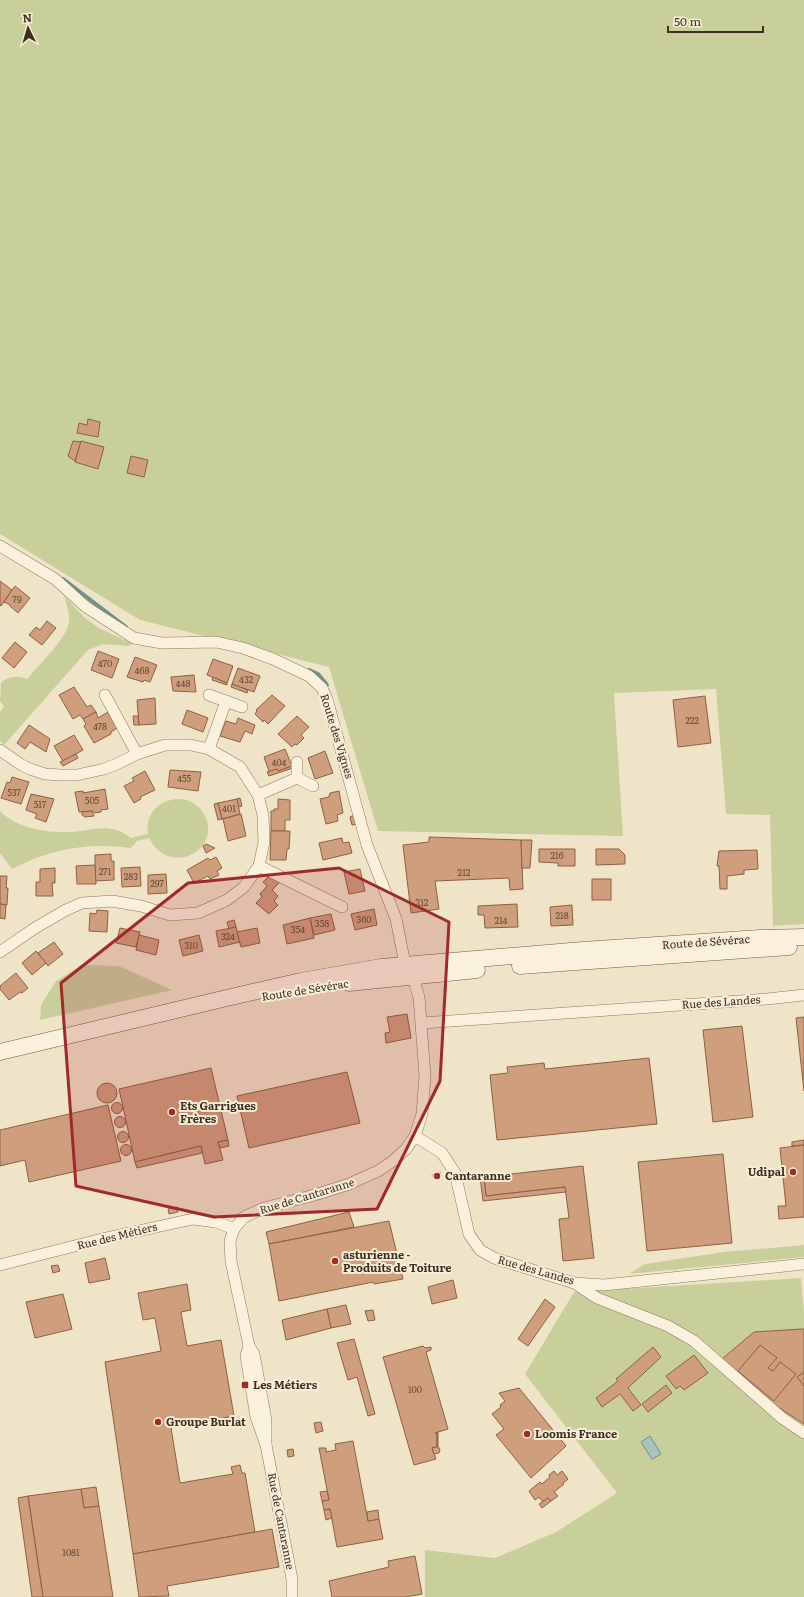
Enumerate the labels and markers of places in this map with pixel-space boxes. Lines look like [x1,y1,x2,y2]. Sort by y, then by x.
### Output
place label: Ets Garrigues Frères [180,1097,256,1126]
marker: Ets Garrigues Frères [167,1107,177,1117]
place label: Udipal [748,1163,785,1179]
place label: Cantaranne [445,1167,511,1183]
marker: Udipal [788,1167,798,1177]
marker: Cantaranne [432,1171,442,1181]
place label: asturienne - Produits de Toiture [343,1246,451,1275]
marker: asturienne - Produits de Toiture [330,1256,340,1266]
place label: Les Métiers [253,1376,318,1392]
marker: Les Métiers [240,1380,250,1390]
place label: Groupe Burlat [166,1413,246,1429]
marker: Groupe Burlat [153,1417,163,1427]
place label: Loomis France [535,1425,617,1441]
marker: Loomis France [522,1429,532,1439]

